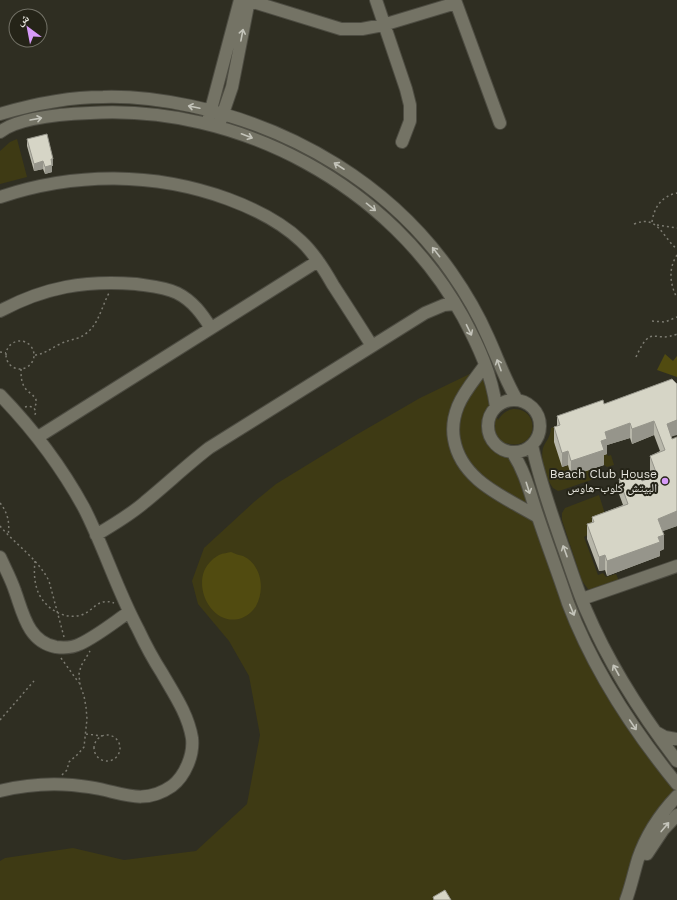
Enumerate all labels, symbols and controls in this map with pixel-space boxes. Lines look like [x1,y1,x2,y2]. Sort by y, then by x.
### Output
north arrow [8,8,48,48]
text: ش [15,11,32,29]
one-way arrow [239,29,247,42]
one-way arrow [188,103,201,111]
one-way arrow [29,115,42,123]
one-way arrow [240,132,252,140]
one-way arrow [334,162,345,170]
one-way arrow [366,203,377,211]
one-way arrow [432,247,440,258]
one-way arrow [466,323,473,335]
one-way arrow [495,360,503,372]
place label: Beach Club House البيتش كلوب-هاوس [550,467,657,495]
marker: Beach Club House البيتش كلوب-هاوس [660,476,670,486]
one-way arrow [525,481,532,494]
one-way arrow [560,546,568,558]
one-way arrow [568,604,576,616]
one-way arrow [612,665,620,677]
one-way arrow [629,719,637,730]
one-way arrow [661,822,670,833]

